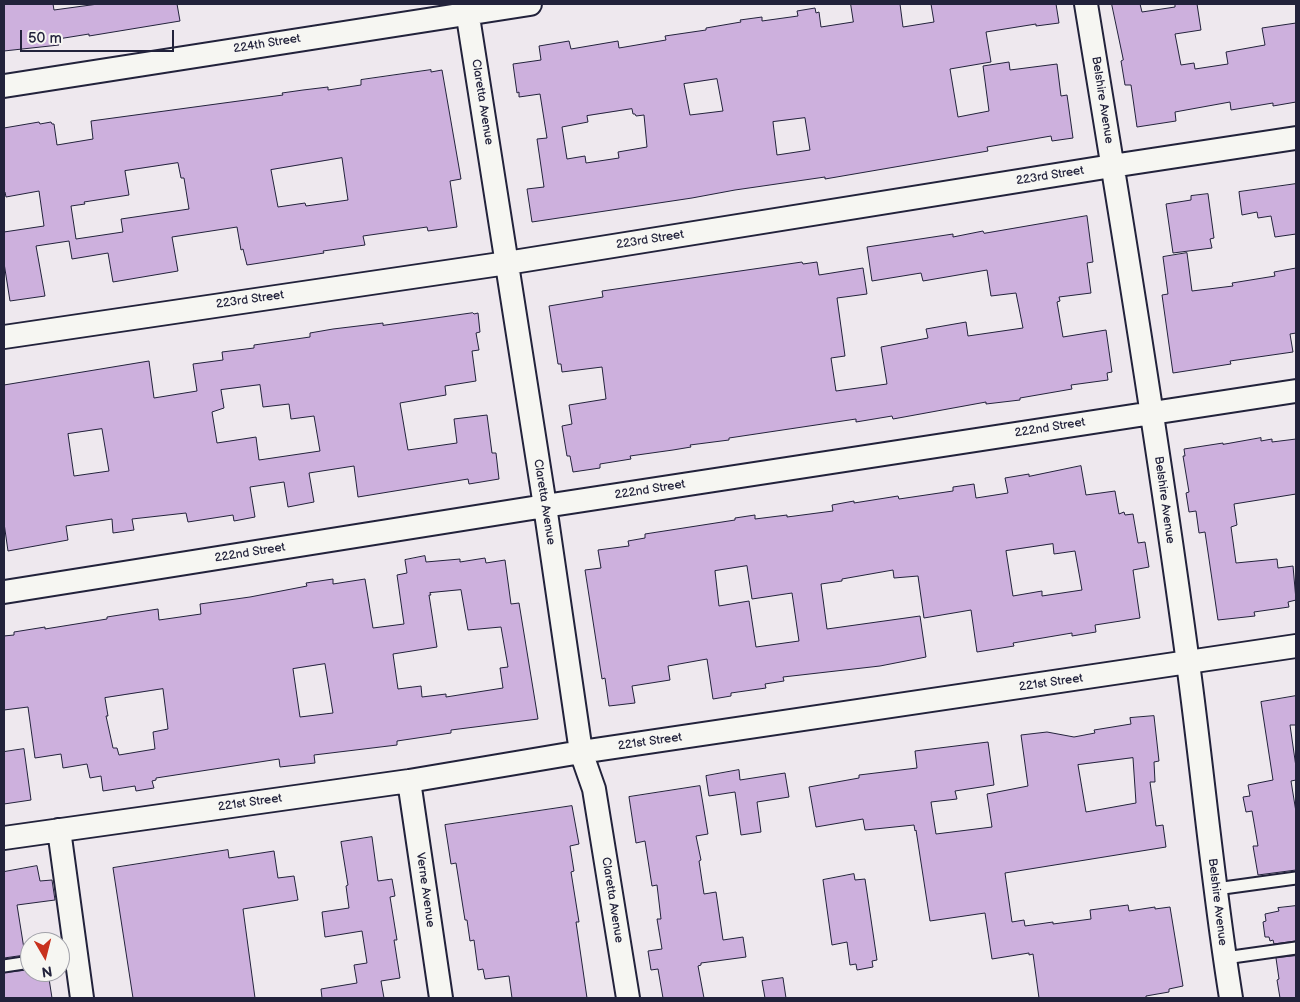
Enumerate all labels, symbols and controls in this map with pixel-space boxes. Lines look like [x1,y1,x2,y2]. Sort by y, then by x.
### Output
scale bar [22,20,176,52]
text: 50 m [28,29,62,48]
street label: 224th Street [232,32,302,56]
street label: Belshire Avenue [1088,55,1116,145]
street label: Claretta Avenue [468,58,496,146]
street label: 223rd Street [1015,164,1085,188]
street label: 223rd Street [615,228,685,252]
street label: 223rd Street [215,288,285,312]
street label: 222nd Street [1014,415,1086,441]
street label: Belshire Avenue [1151,455,1177,545]
street label: Claretta Avenue [530,458,558,546]
street label: 222nd Street [614,477,686,503]
street label: 222nd Street [214,540,286,566]
street label: 221st Street [1018,671,1084,695]
street label: 221st Street [617,730,683,754]
street label: 221st Street [217,791,283,815]
street label: Verne Avenue [413,852,437,928]
street label: Claretta Avenue [598,856,626,944]
street label: Belshire Avenue [1204,857,1230,947]
north arrow [20,932,70,982]
text: N [41,962,53,981]

